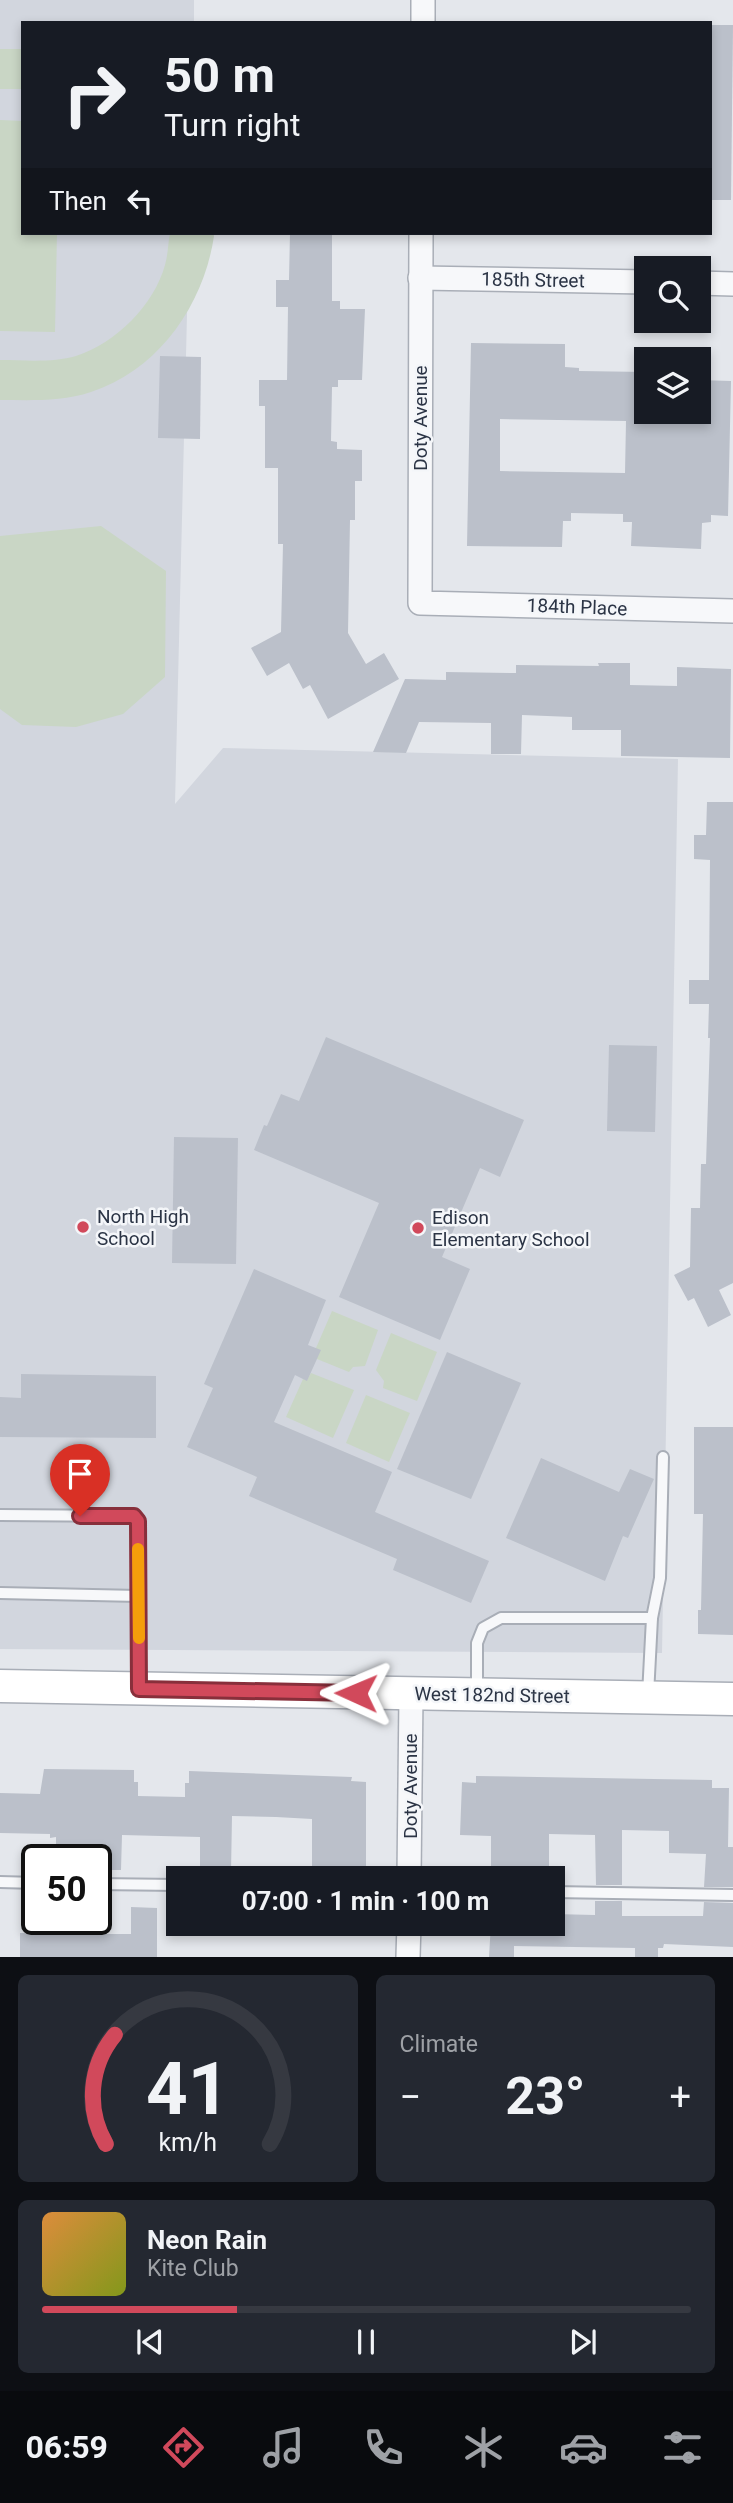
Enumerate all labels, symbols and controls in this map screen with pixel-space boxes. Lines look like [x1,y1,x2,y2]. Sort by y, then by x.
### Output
text: 50 m [164,47,275,104]
icon: right [49,49,140,140]
text: Turn right [164,106,300,144]
icon: left [121,182,159,220]
text: Then [49,186,107,216]
map controls [634,256,711,424]
button: search [634,256,711,333]
street label: 185th Street [481,268,585,292]
button: layers [634,347,711,424]
street label: Doty Avenue [409,365,432,471]
street label: 184th Place [526,594,628,620]
place label: North High School [97,1205,189,1250]
place label: Edison Elementary School [432,1206,590,1251]
marker: North High School [75,1219,91,1235]
marker: Edison Elementary School [410,1220,426,1236]
pin [50,1444,110,1516]
icon: arrive [61,1455,99,1493]
position arrow [319,1656,393,1730]
street label: West 182nd Street [414,1682,570,1708]
street label: Doty Avenue [399,1733,422,1839]
speed limit sign: 50 [21,1844,112,1935]
text: 07:00 · 1 min · 100 m [242,1886,489,1916]
text: Climate [400,2031,478,2058]
text: 41 [146,2047,230,2133]
text: 23° [505,2066,585,2127]
text: − [400,2075,421,2119]
text: + [669,2075,691,2119]
text: km/h [158,2128,217,2157]
text: Neon Rain [147,2225,267,2255]
text: Kite Club [147,2255,239,2282]
icon: previous [131,2323,169,2361]
icon: pause [347,2323,385,2361]
icon: next [564,2323,602,2361]
icon: directions [159,2423,208,2472]
icon: music [259,2423,308,2472]
icon: phone [359,2423,408,2472]
icon: climate [459,2423,508,2472]
icon: car [559,2423,608,2472]
icon: filters [658,2423,707,2472]
text: 06:59 [25,2428,108,2466]

